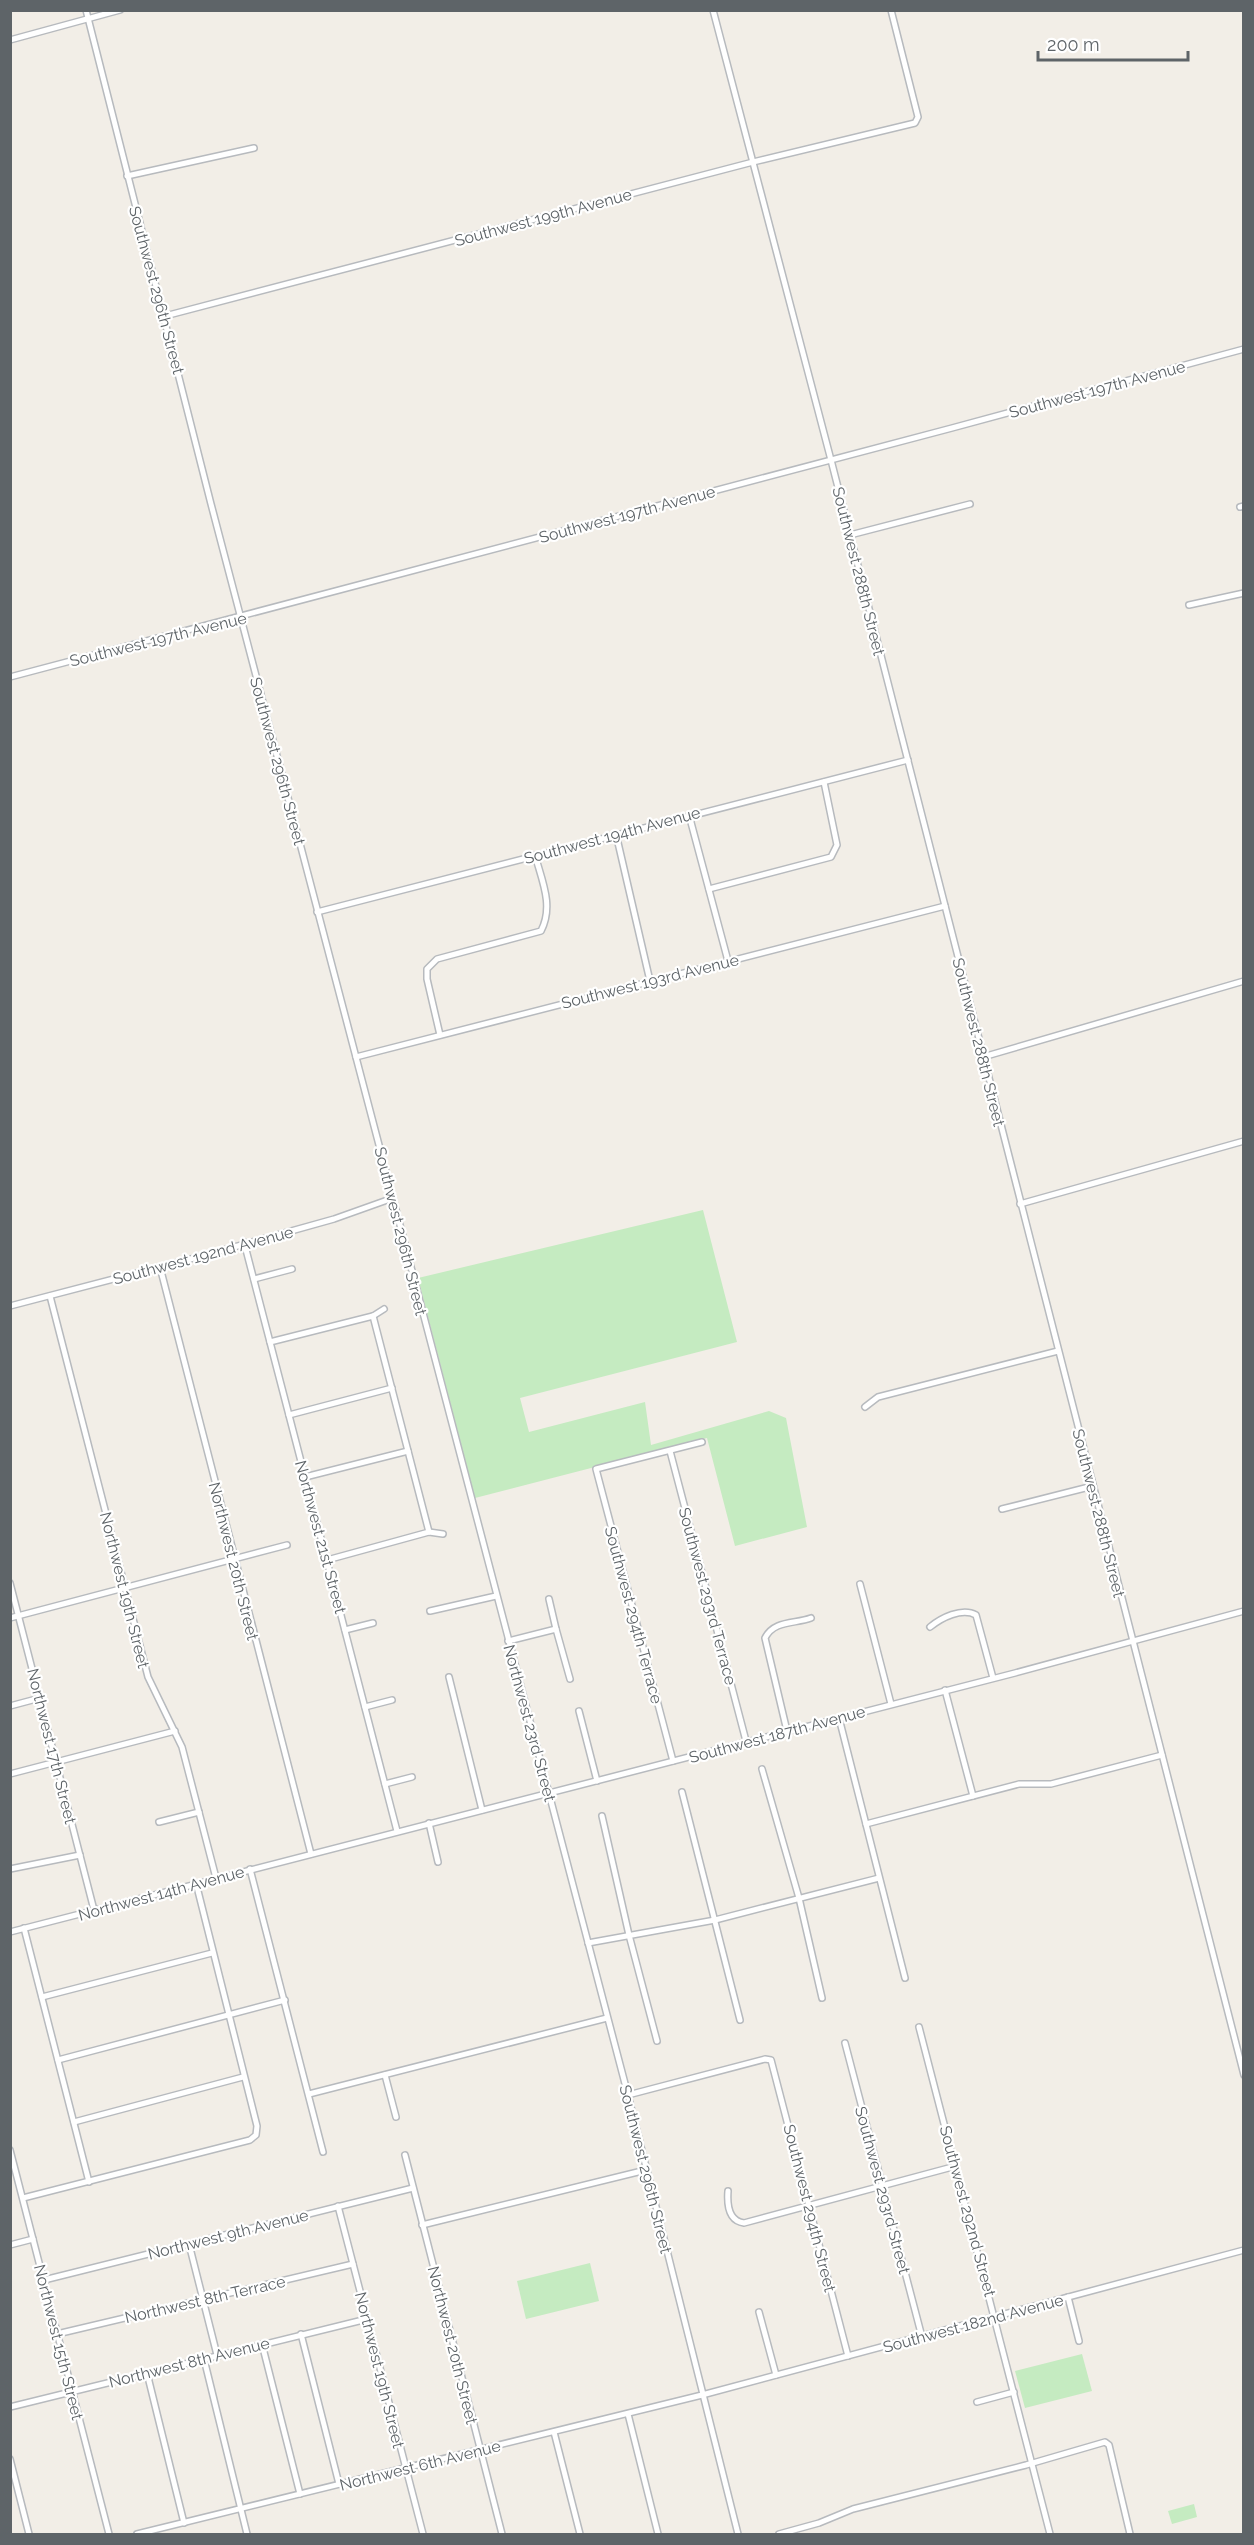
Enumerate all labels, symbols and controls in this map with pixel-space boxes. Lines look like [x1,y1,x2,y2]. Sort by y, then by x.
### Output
scale bar [1038,24,1188,62]
text: 200 m [1047,34,1100,55]
street label: Southwest 199th Avenue [453,185,634,250]
street label: Southwest 296th Street [125,204,188,377]
street label: Southwest 197th Avenue [1007,357,1187,422]
street label: Southwest 197th Avenue [537,482,717,547]
street label: Southwest 288th Street [828,485,889,658]
street label: Southwest 197th Avenue [68,608,249,671]
street label: Southwest 296th Street [246,675,309,848]
street label: Southwest 194th Avenue [522,803,702,868]
street label: Southwest 193rd Avenue [559,950,741,1013]
street label: Southwest 288th Street [948,956,1009,1129]
street label: Southwest 296th Street [370,1145,431,1318]
street label: Southwest 192nd Avenue [111,1222,295,1289]
street label: Southwest 288th Street [1068,1427,1129,1600]
street label: Northwest 21st Street [291,1458,350,1616]
street label: Northwest 20th Street [205,1480,263,1643]
street label: Southwest 293rd Terrace [675,1505,740,1687]
street label: Northwest 19th Street [96,1510,153,1671]
street label: Southwest 294th Terrace [601,1524,666,1706]
street label: Northwest 23rd Street [499,1643,560,1804]
street label: Northwest 17th Street [23,1666,80,1826]
street label: Southwest 187th Avenue [687,1702,867,1767]
street label: Northwest 14th Avenue [76,1862,246,1925]
street label: Southwest 296th Street [615,2083,676,2256]
street label: Southwest 293rd Street [851,2104,914,2277]
street label: Southwest 294th Street [779,2122,840,2295]
street label: Southwest 292nd Street [936,2124,1000,2299]
street label: Northwest 9th Avenue [146,2205,310,2264]
street label: Northwest 15th Street [30,2262,87,2423]
street label: Northwest 20th Street [424,2264,482,2427]
street label: Northwest 8th Terrace [123,2272,287,2327]
street label: Northwest 19th Street [351,2290,408,2451]
street label: Southwest 182nd Avenue [881,2290,1066,2357]
street label: Northwest 8th Avenue [107,2333,271,2392]
street label: Northwest 6th Avenue [338,2436,503,2495]

